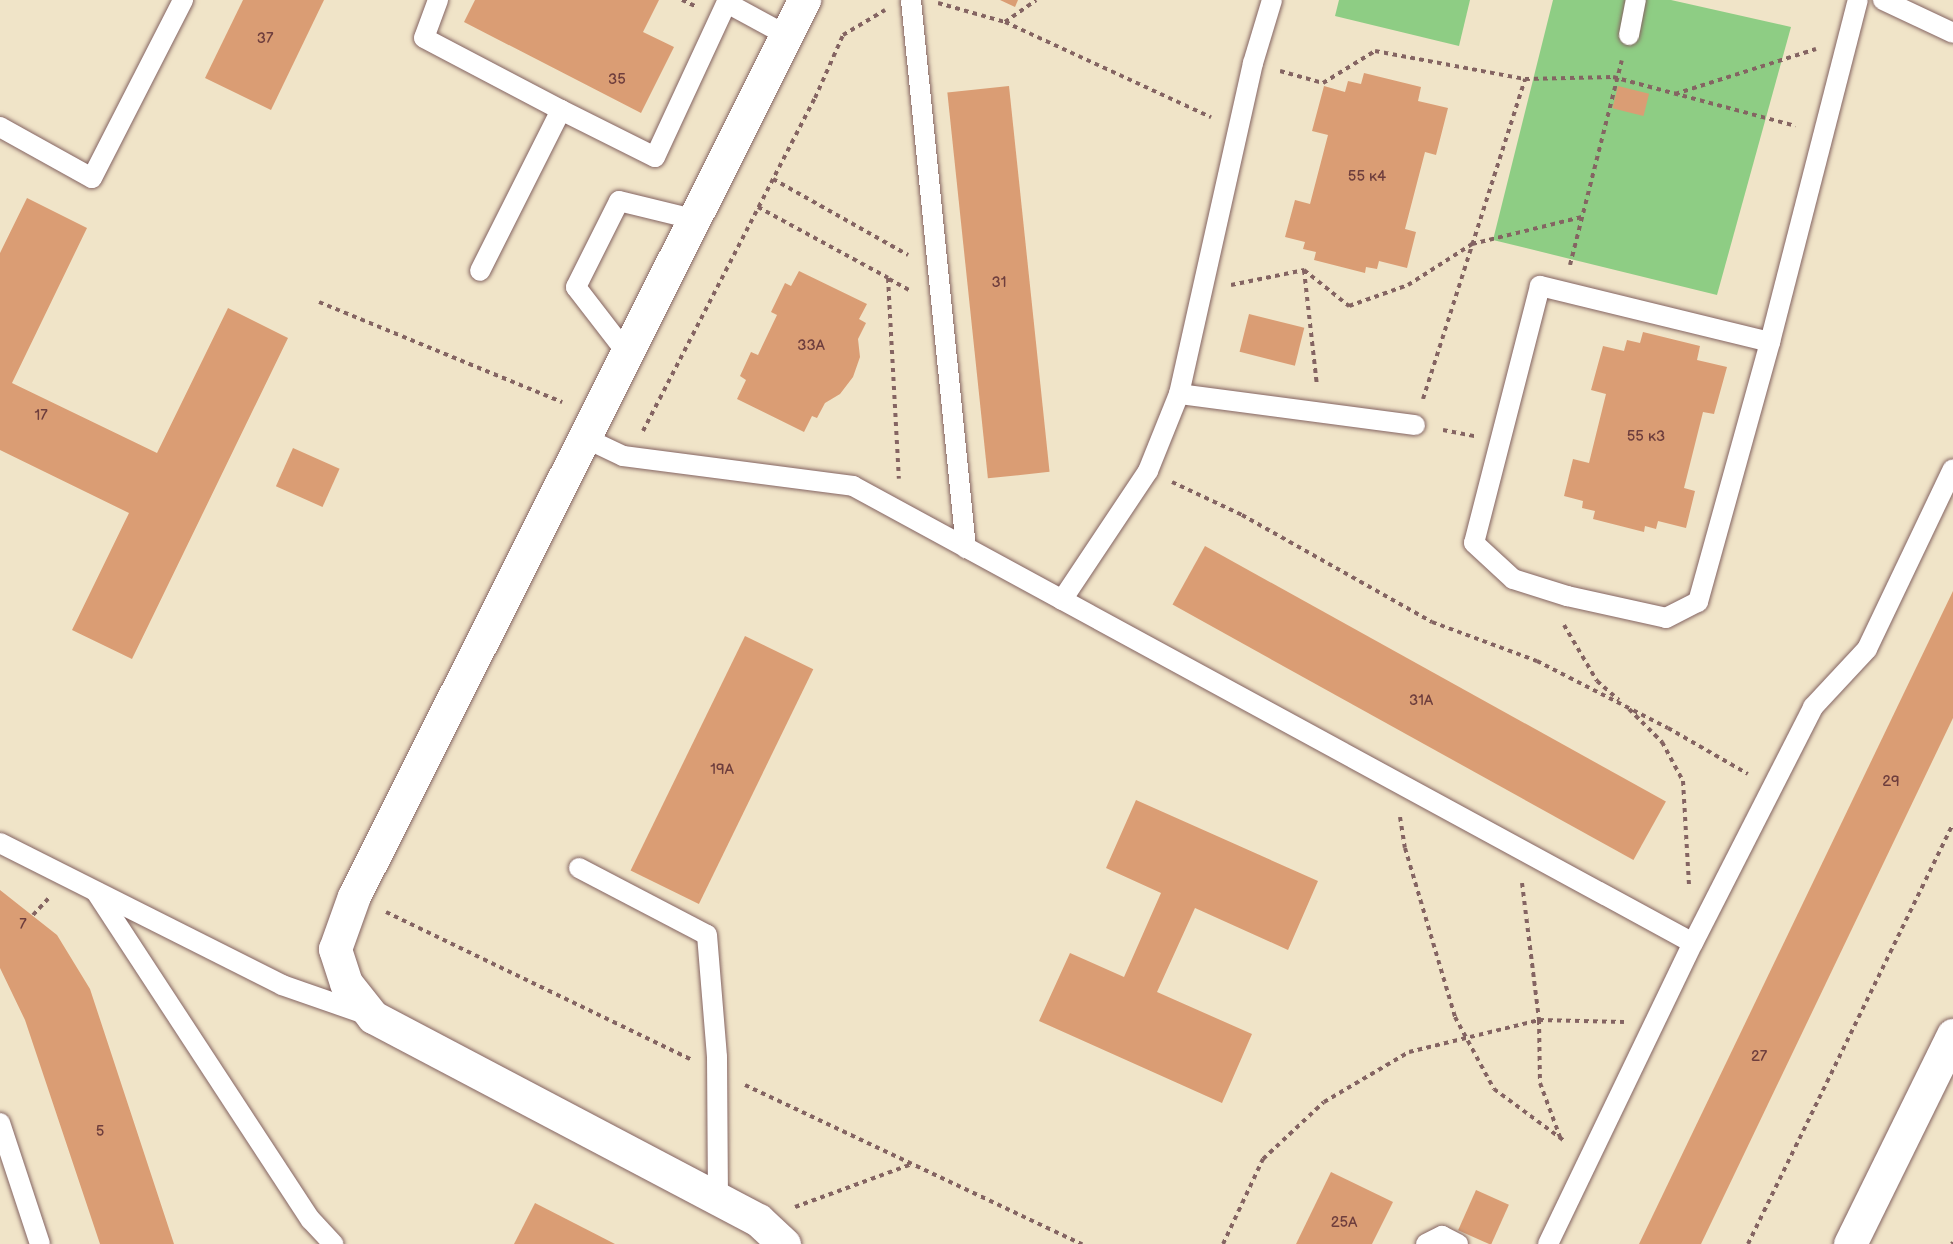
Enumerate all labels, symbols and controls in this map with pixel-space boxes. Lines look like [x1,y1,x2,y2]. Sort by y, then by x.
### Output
house number: 37 [257,30,273,48]
house number: 35 [608,71,626,89]
house number: 55 к4 [1348,168,1386,186]
house number: 31 [991,274,1007,292]
house number: 33А [797,337,825,355]
house number: 17 [34,407,48,425]
house number: 55 к3 [1627,428,1665,446]
house number: 31А [1409,692,1433,710]
house number: 19А [710,761,734,779]
house number: 29 [1882,773,1900,791]
house number: 7 [19,916,27,934]
house number: 27 [1751,1048,1767,1066]
house number: 5 [96,1123,104,1141]
house number: 25А [1331,1214,1357,1232]

